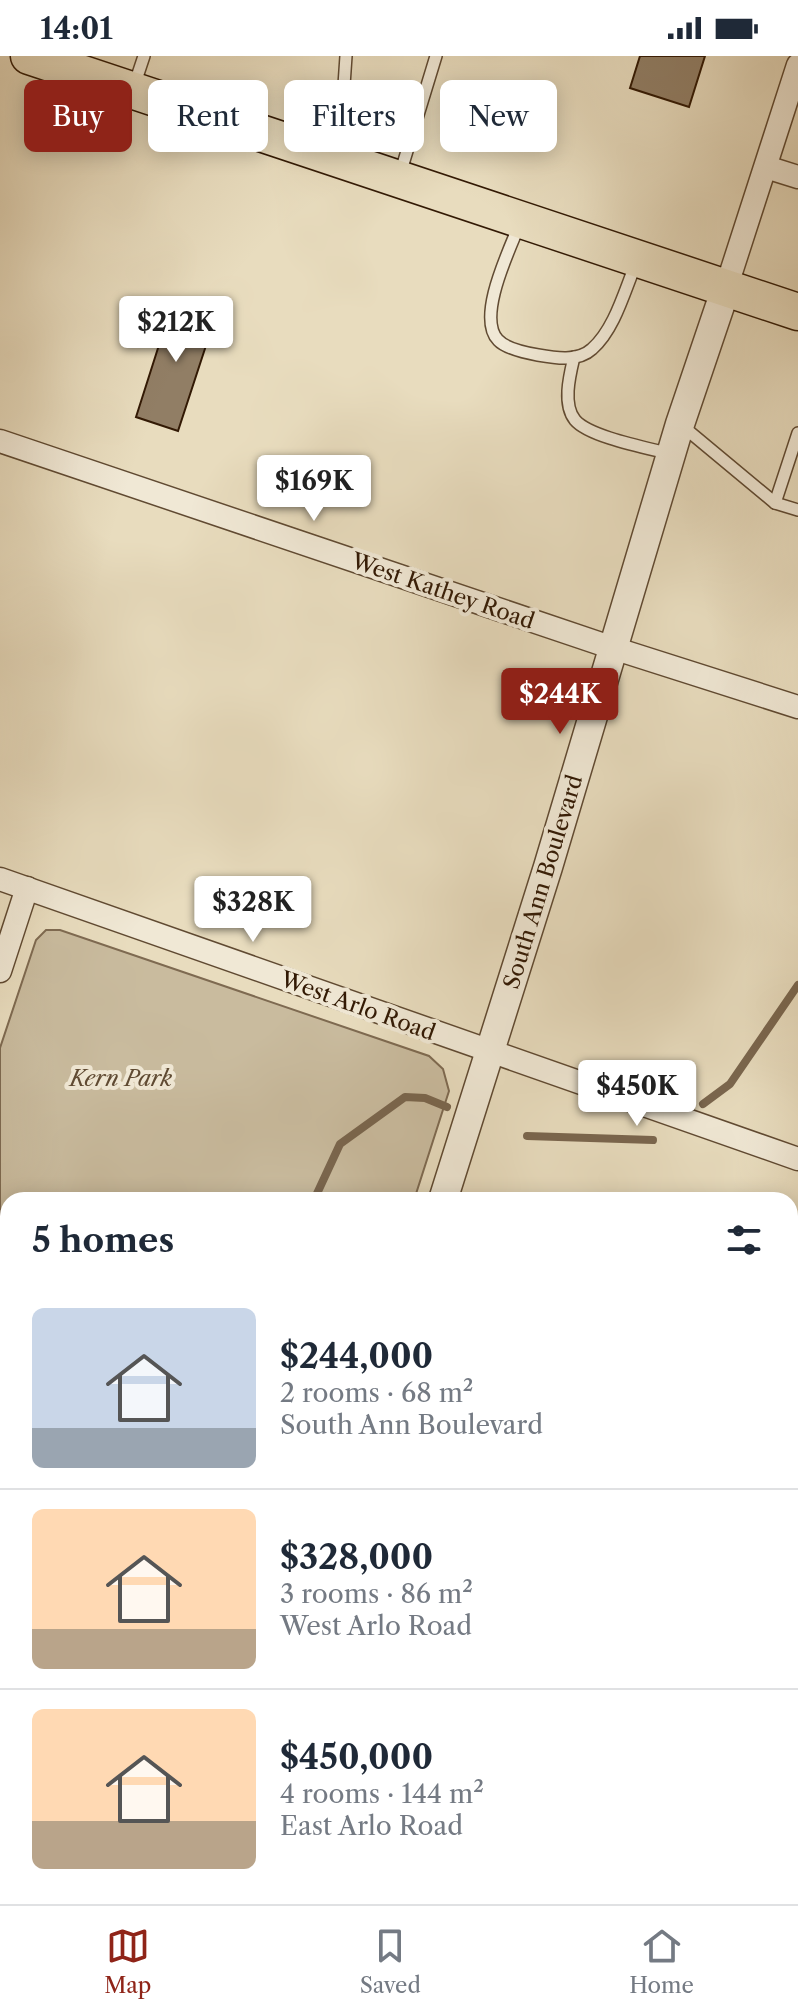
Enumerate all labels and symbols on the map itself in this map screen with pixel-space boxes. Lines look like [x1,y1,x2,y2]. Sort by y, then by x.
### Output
pin: $212K [120,296,232,364]
pin: $169K [258,455,370,523]
street label: West Kathey Road [347,547,538,635]
pin: $244K [504,668,616,736]
street label: South Ann Boulevard [498,772,588,992]
pin: $328K [197,876,309,944]
street label: West Arlo Road [276,965,439,1046]
pin: $450K [581,1060,693,1128]
park label: Kern Park [68,1065,173,1092]

